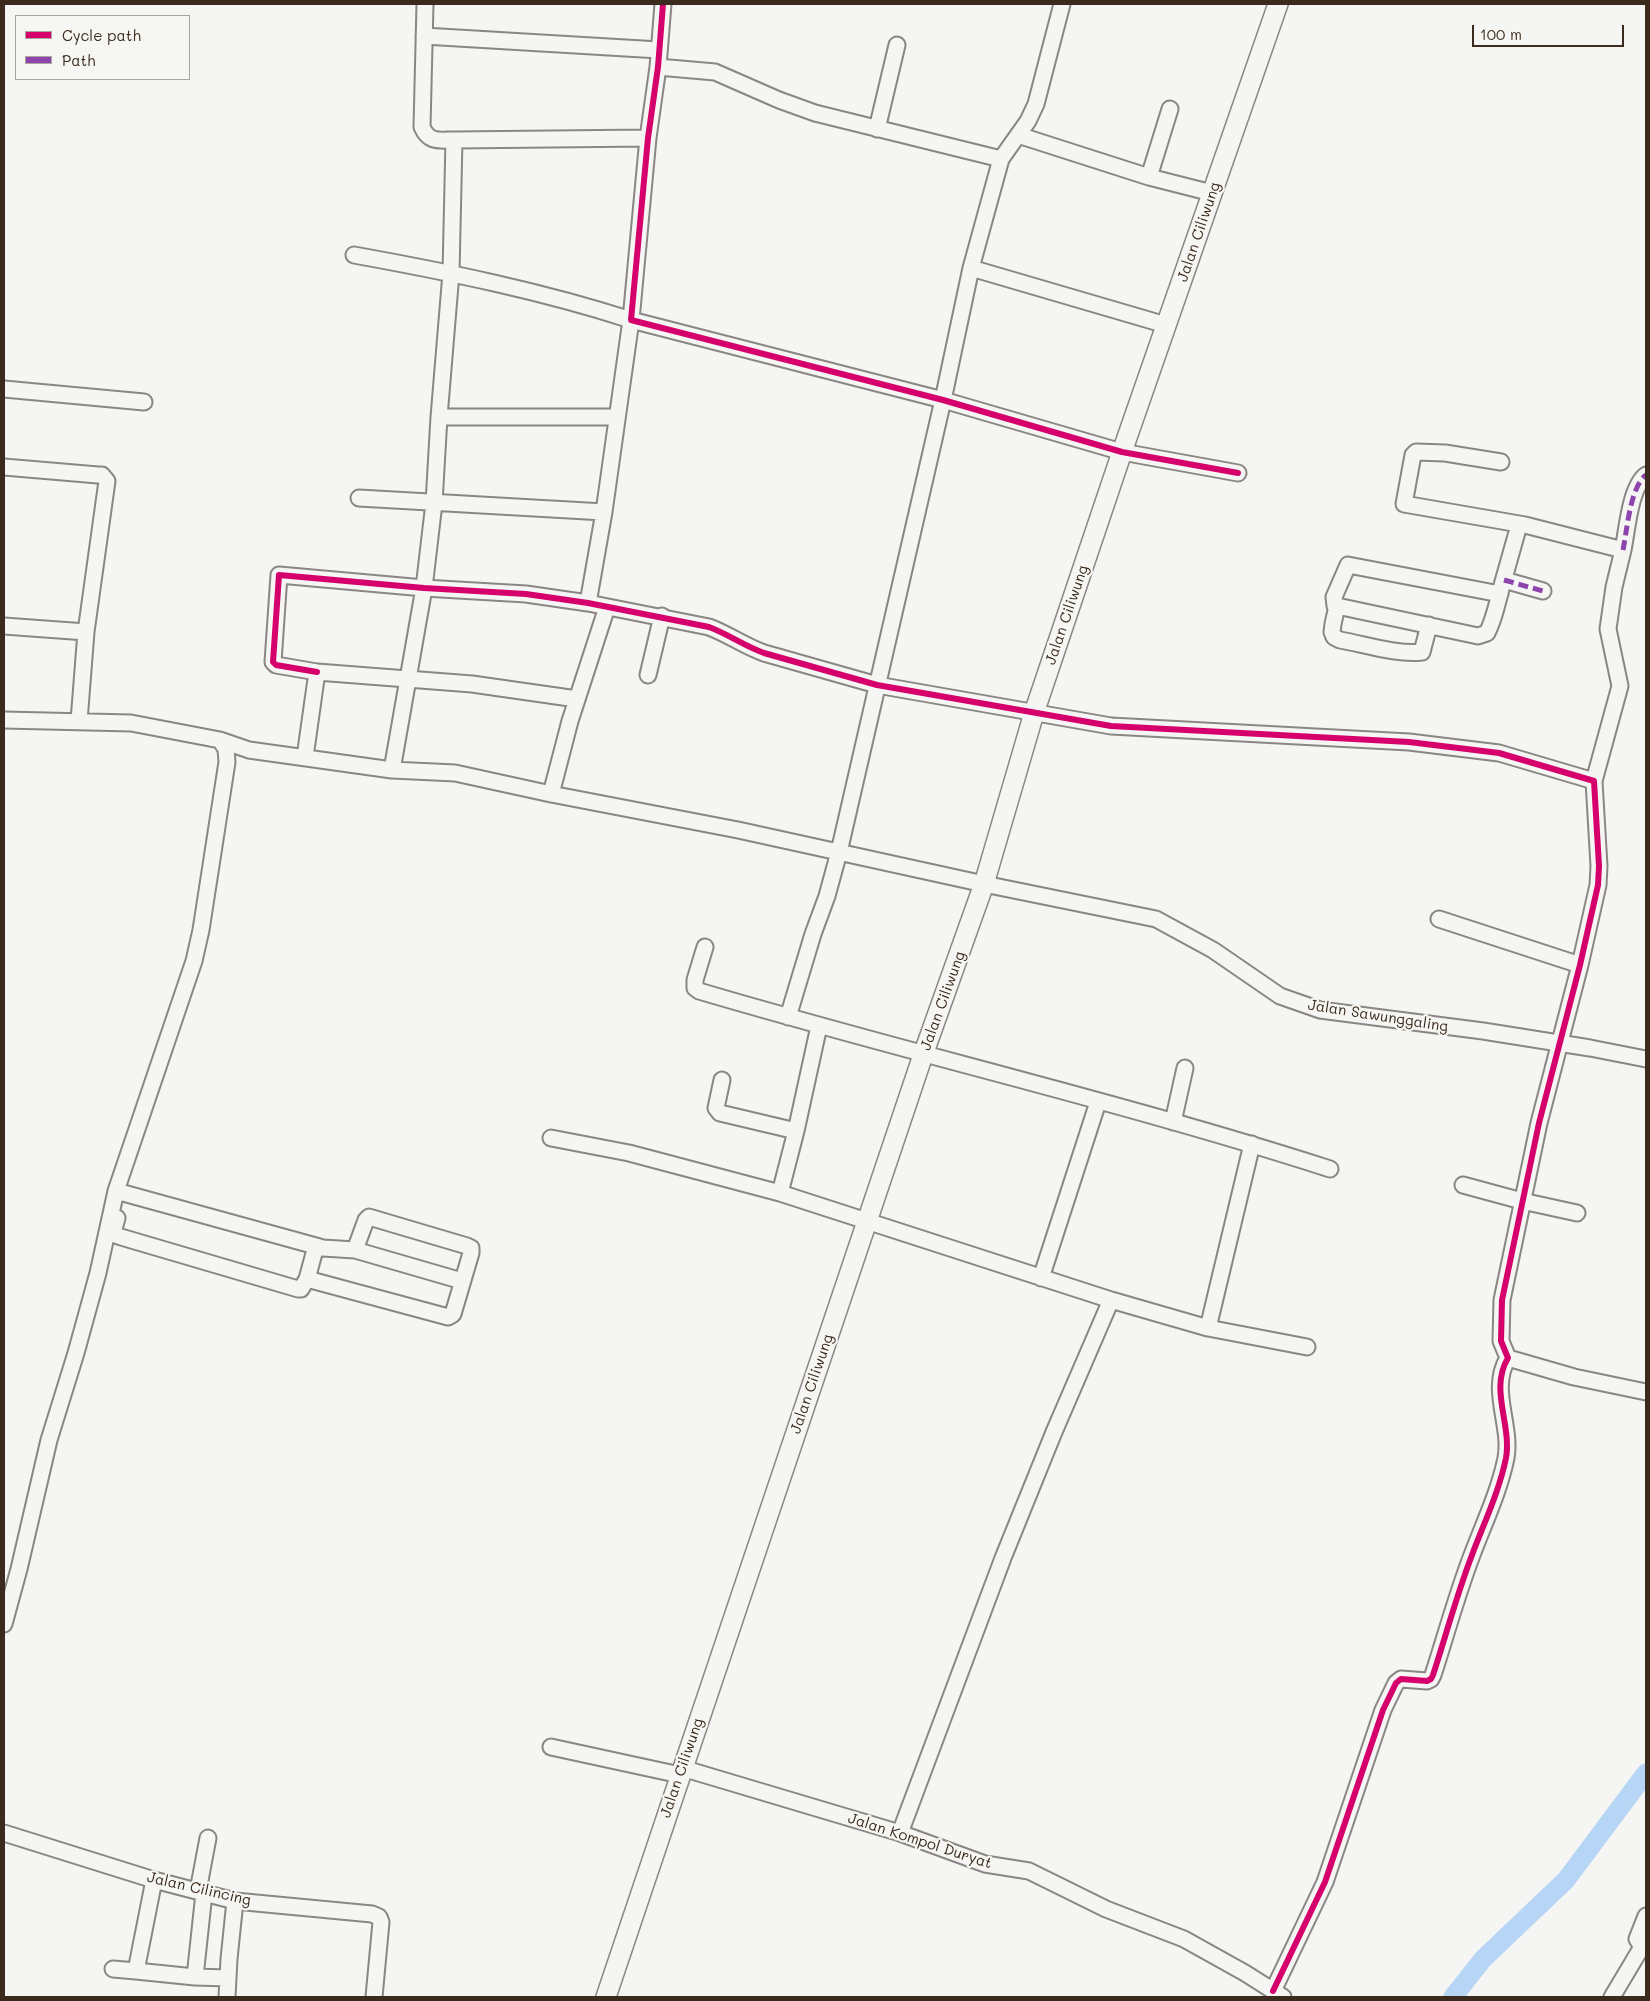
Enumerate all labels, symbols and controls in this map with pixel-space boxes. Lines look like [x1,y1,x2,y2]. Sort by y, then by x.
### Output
legend [15,15,190,80]
scale bar [1475,15,1628,47]
text: 100 m [1480,24,1522,44]
text: Cycle path [62,25,141,45]
text: Path [62,50,96,70]
street label: Jalan Ciliwung [1174,180,1224,284]
street label: Jalan Ciliwung [1042,563,1092,667]
street label: Jalan Ciliwung [917,949,969,1053]
street label: Jalan Sawunggaling [1307,996,1449,1036]
street label: Jalan Ciliwung [787,1332,837,1436]
street label: Jalan Ciliwung [657,1716,707,1820]
street label: Jalan Kompol Duryat [846,1809,994,1873]
street label: Jalan Cilincing [145,1868,253,1910]

